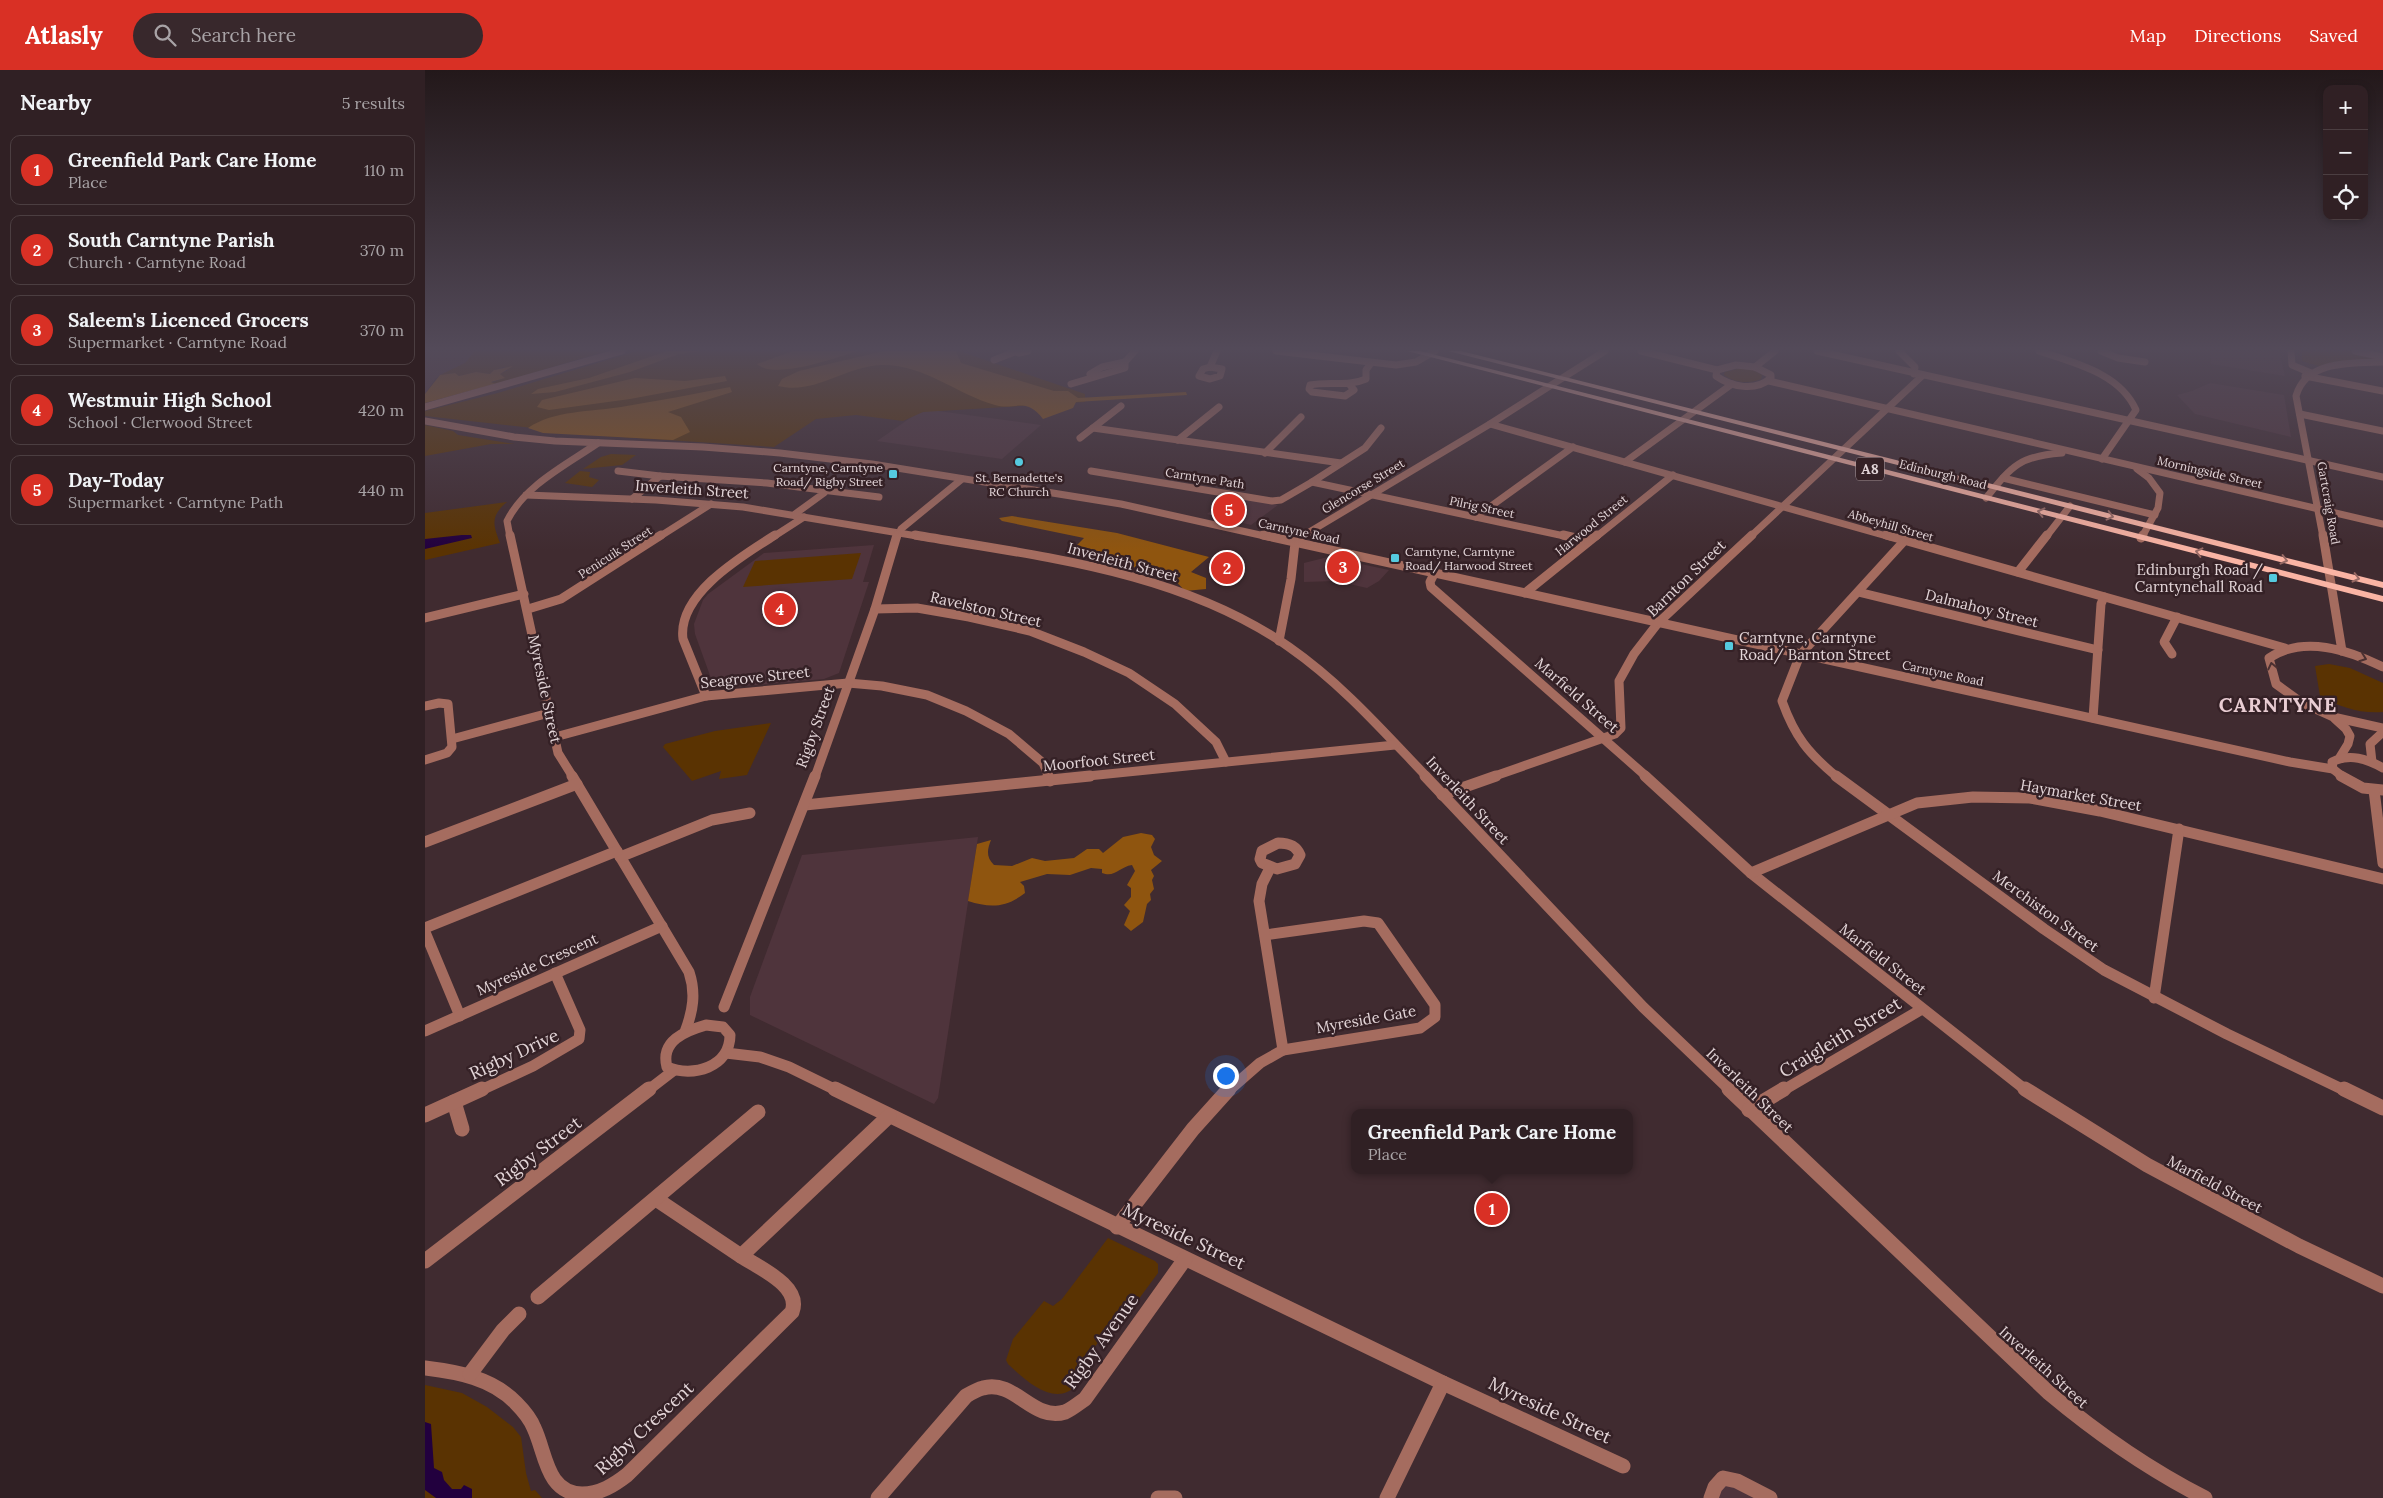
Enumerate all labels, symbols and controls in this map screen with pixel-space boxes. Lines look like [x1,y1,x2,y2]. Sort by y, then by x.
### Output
search box [133,13,483,58]
text: Atlasly [25,20,103,51]
icon: search [151,21,179,49]
text: Search here [191,23,296,47]
text: Map [2130,24,2166,47]
text: Directions [2194,24,2281,47]
text: Saved [2309,24,2358,47]
map controls [2323,85,2368,220]
button: + [2323,85,2368,130]
text: Nearby [20,89,91,116]
text: 5 results [342,93,405,113]
button: − [2323,130,2368,175]
text: Greenfield Park Care Home [68,148,317,172]
text: 1 [34,160,40,180]
text: 110 m [364,160,404,180]
text: Place [68,172,107,192]
button: locate [2323,175,2368,220]
text: South Carntyne Parish [68,228,275,252]
text: 2 [33,240,41,260]
text: 370 m [360,240,404,260]
text: Church · Carntyne Road [68,252,246,272]
text: Saleem's Licenced Grocers [68,308,309,332]
text: 3 [33,320,41,340]
text: 370 m [360,320,404,340]
text: Supermarket · Carntyne Road [68,332,287,352]
text: Westmuir High School [68,388,272,412]
text: 4 [33,400,41,420]
text: 420 m [358,400,404,420]
text: School · Clerwood Street [68,412,252,432]
street label: Morningside Street [2156,453,2264,491]
street label: Glencorse Street [1319,455,1407,517]
marker: St. Bernadette's RC Church [1013,456,1025,468]
street label: Edinburgh Road [1898,456,1988,492]
road number: A8 [1856,458,1884,480]
place label: Carntyne, Carntyne Road/ Rigby Street [773,460,883,490]
street label: Gartcraig Road [2314,460,2344,546]
street label: Carntyne Path [1164,464,1246,492]
text: Day-Today [68,468,164,492]
marker: Carntyne, Carntyne Road/ Rigby Street [887,468,899,480]
place label: St. Bernadette's RC Church [975,470,1063,499]
street label: Inverleith Street [635,476,750,502]
text: 5 [33,480,41,500]
text: 440 m [358,480,404,500]
pin: 5 [1213,491,1245,529]
street label: Harwood Street [1552,491,1630,559]
text: Supermarket · Carntyne Path [68,492,283,512]
street label: Pilrig Street [1448,493,1516,521]
street label: Abbeyhill Street [1845,505,1936,544]
one-way arrow [2037,507,2046,518]
one-way arrow [2105,511,2113,521]
street label: Carntyne Road [1257,515,1341,547]
street label: Penicuik Street [575,522,655,581]
street label: Barnton Street [1642,535,1730,621]
street label: Inverleith Street [1066,538,1181,586]
place label: Carntyne, Carntyne Road/ Harwood Street [1405,544,1533,574]
one-way arrow [2194,547,2203,558]
pin: 3 [1327,548,1359,586]
pin: 2 [1211,549,1243,587]
marker: Carntyne, Carntyne Road/ Harwood Street [1389,552,1401,564]
one-way arrow [2280,554,2289,565]
place label: Edinburgh Road / Carntynehall Road [2135,560,2264,596]
marker: Edinburgh Road / Carntynehall Road [2267,572,2279,584]
one-way arrow [2352,572,2361,583]
street label: Dalmahoy Street [1923,585,2041,631]
street label: Ravelston Street [928,587,1044,631]
pin: 4 [764,590,796,628]
place label: Carntyne, Carntyne Road/ Barnton Street [1739,628,1891,665]
street label: Myreside Street [524,633,566,745]
marker: Carntyne, Carntyne Road/ Barnton Street [1723,640,1735,652]
one-way arrow [2358,652,2366,662]
street label: Marfield Street [1531,653,1623,737]
street label: Carntyne Road [1901,657,1985,689]
one-way arrow [2267,661,2278,670]
street label: Seagrove Street [699,662,811,692]
street label: Rigby Street [791,683,839,770]
district label: CARNTYNE [2219,692,2337,717]
street label: Moorfoot Street [1042,745,1156,775]
street label: Inverleith Street [1422,752,1514,848]
street label: Haymarket Street [2019,775,2143,815]
street label: Merchiston Street [1989,866,2103,956]
street label: Marfield Street [1836,919,1930,999]
street label: Myreside Crescent [473,929,601,999]
street label: Craigleith Street [1775,991,1905,1083]
street label: Myreside Gate [1315,1001,1417,1037]
street label: Rigby Drive [465,1023,563,1085]
street label: Inverleith Street [1702,1044,1798,1136]
your location [1213,1063,1239,1089]
popup [1351,1109,1633,1174]
street label: Rigby Street [490,1111,586,1191]
text: Greenfield Park Care Home [1368,1120,1616,1144]
text: Place [1368,1144,1407,1164]
street label: Marfield Street [2164,1151,2266,1217]
pin: 1 [1476,1190,1508,1228]
street label: Myreside Street [1119,1198,1249,1275]
street label: Rigby Avenue [1059,1289,1143,1393]
street label: Inverleith Street [1995,1322,2093,1412]
street label: Myreside Street [1485,1372,1615,1449]
street label: Rigby Crescent [590,1376,698,1480]

